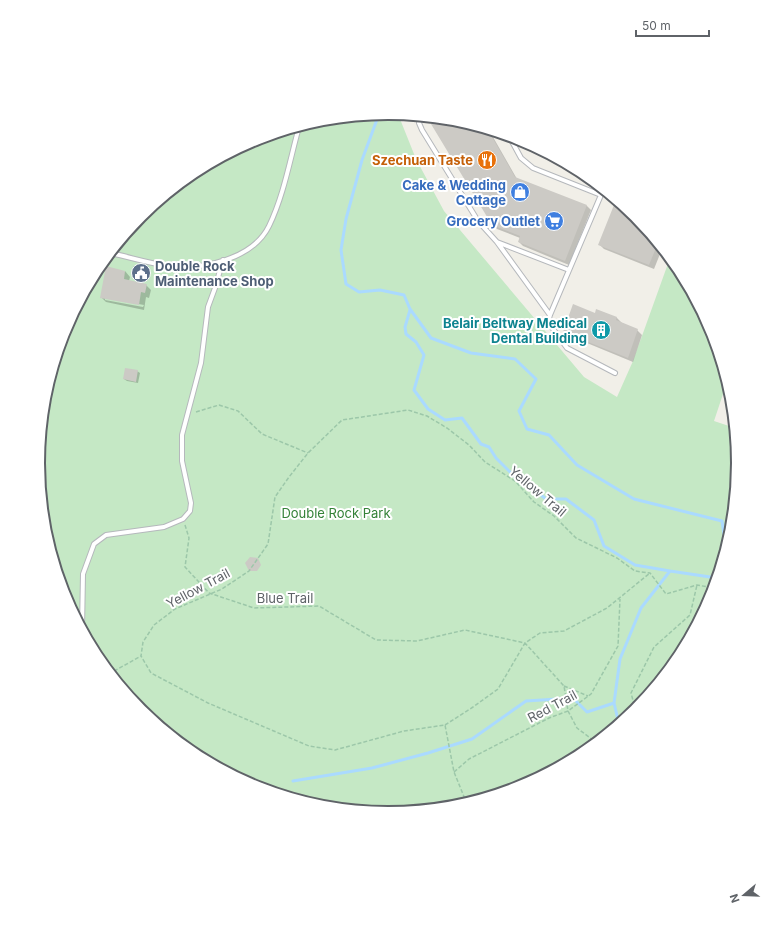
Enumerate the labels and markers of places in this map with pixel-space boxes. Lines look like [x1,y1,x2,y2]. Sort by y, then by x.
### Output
restaurant icon: Szechuan Taste [476,149,498,171]
place label: Szechuan Taste [372,152,473,168]
place label: Cake & Wedding Cottage [402,177,506,208]
shop icon: Cake & Wedding Cottage [509,181,531,203]
supermarket icon: Grocery Outlet [543,210,565,232]
place label: Grocery Outlet [447,213,540,229]
place label: Double Rock Maintenance Shop [155,258,274,289]
public building icon: Double Rock Maintenance Shop [130,262,152,284]
place label: Belair Beltway Medical Dental Building [443,315,587,346]
building icon: Belair Beltway Medical Dental Building [590,319,612,341]

